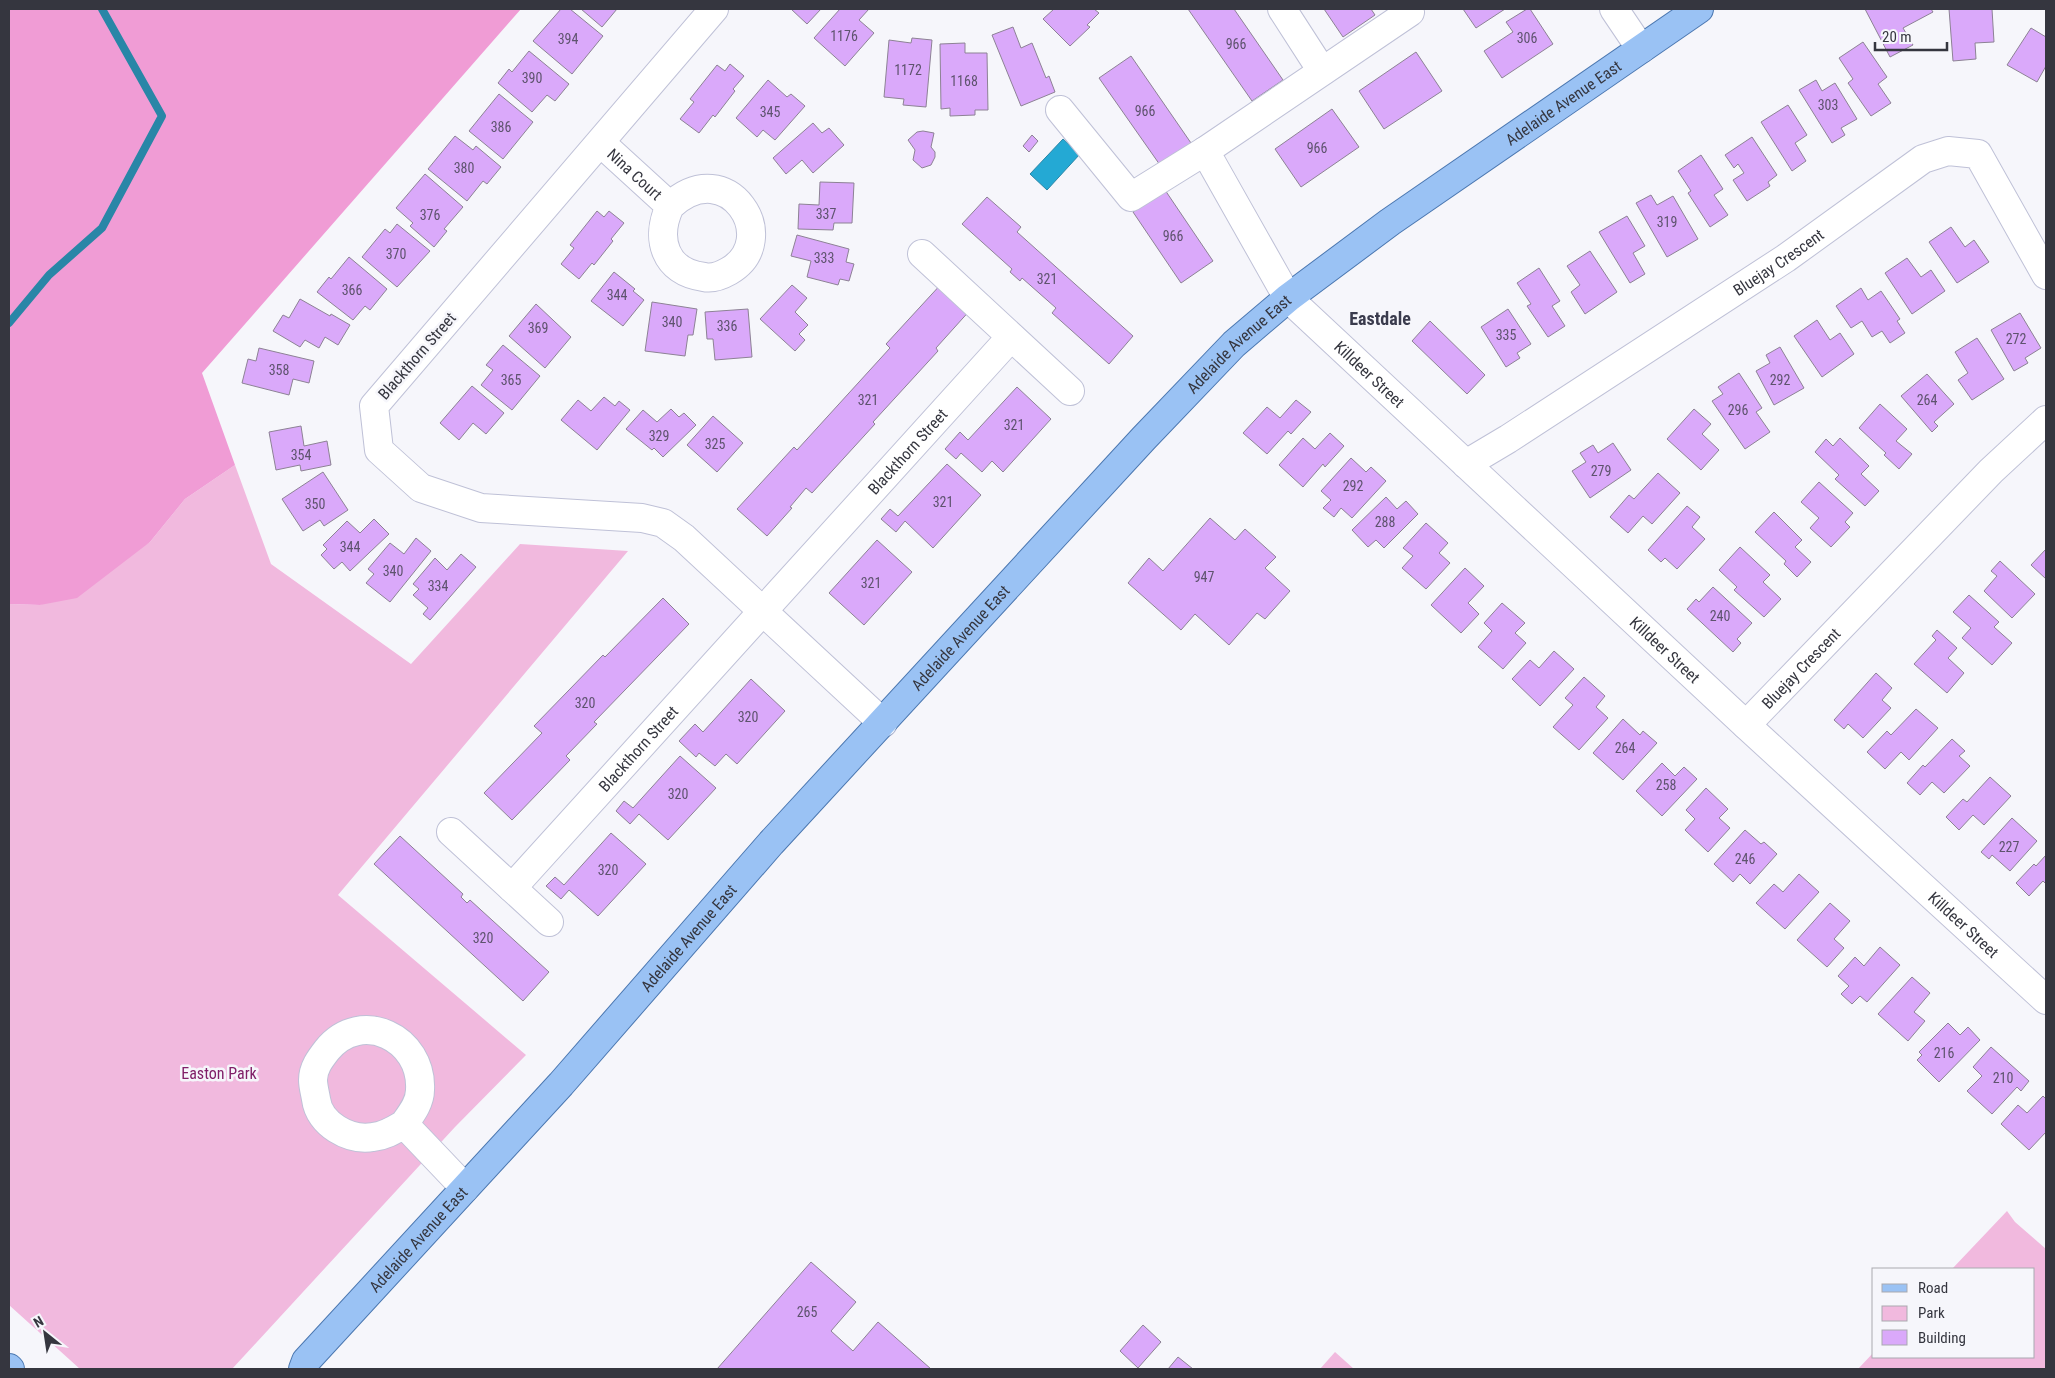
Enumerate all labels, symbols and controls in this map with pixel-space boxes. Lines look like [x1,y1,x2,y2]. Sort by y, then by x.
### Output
scale bar [1875,20,1948,52]
house number: 1176 [830,28,858,44]
text: 20 m [1882,28,1912,46]
house number: 306 [1517,30,1537,46]
house number: 394 [558,31,578,47]
house number: 966 [1226,36,1246,52]
street label: Adelaide Avenue East [1502,56,1625,149]
house number: 1172 [894,62,922,78]
house number: 390 [522,70,542,86]
house number: 1168 [950,73,978,89]
house number: 303 [1818,97,1838,113]
house number: 966 [1135,103,1155,119]
house number: 345 [760,104,780,120]
house number: 386 [491,119,511,135]
house number: 966 [1307,140,1327,156]
street label: Nina Court [604,144,667,204]
house number: 380 [454,160,474,176]
house number: 337 [816,206,836,222]
house number: 376 [420,207,440,223]
house number: 319 [1657,214,1677,230]
street label: Bluejay Crescent [1730,224,1827,299]
house number: 966 [1163,228,1183,244]
house number: 370 [386,246,406,262]
house number: 333 [814,250,834,266]
house number: 321 [1037,271,1057,287]
house number: 366 [342,282,362,298]
house number: 344 [607,287,627,303]
street label: Adelaide Avenue East [1183,290,1295,397]
street label: Blackthorn Street [374,308,460,403]
district label: Eastdale [1349,308,1411,329]
house number: 340 [662,314,682,330]
house number: 336 [717,318,737,334]
house number: 369 [528,320,548,336]
house number: 335 [1496,327,1516,343]
house number: 272 [2006,331,2026,347]
street label: Killdeer Street [1331,337,1409,411]
house number: 358 [269,362,289,378]
house number: 365 [501,372,521,388]
house number: 292 [1770,372,1790,388]
house number: 321 [858,392,878,408]
house number: 264 [1917,392,1937,408]
house number: 296 [1728,402,1748,418]
street label: Blackthorn Street [864,404,951,498]
house number: 321 [1004,417,1024,433]
house number: 329 [649,428,669,444]
house number: 325 [705,436,725,452]
house number: 354 [291,447,311,463]
house number: 279 [1591,463,1611,479]
house number: 292 [1343,478,1363,494]
house number: 321 [933,494,953,510]
house number: 350 [305,496,325,512]
house number: 288 [1375,514,1395,530]
house number: 344 [340,539,360,555]
house number: 340 [383,563,403,579]
house number: 947 [1194,569,1214,585]
house number: 321 [861,575,881,591]
house number: 334 [428,578,448,594]
street label: Adelaide Avenue East [907,581,1014,694]
house number: 240 [1710,608,1730,624]
street label: Killdeer Street [1626,612,1704,687]
street label: Bluejay Crescent [1758,624,1844,713]
house number: 320 [575,695,595,711]
street label: Blackthorn Street [595,702,682,795]
house number: 320 [738,709,758,725]
house number: 264 [1615,740,1635,756]
house number: 258 [1656,777,1676,793]
house number: 320 [668,786,688,802]
house number: 227 [1999,839,2019,855]
house number: 246 [1735,851,1755,867]
house number: 320 [598,862,618,878]
street label: Adelaide Avenue East [637,880,740,995]
street label: Killdeer Street [1925,888,2003,962]
house number: 320 [473,930,493,946]
house number: 216 [1934,1045,1954,1061]
park label: Easton Park [181,1064,258,1083]
house number: 210 [1993,1070,2013,1086]
street label: Adelaide Avenue East [365,1183,471,1296]
legend [1872,1268,2035,1358]
text: Road [1918,1279,1948,1297]
house number: 265 [797,1304,817,1320]
text: Park [1918,1304,1945,1322]
north arrow [20,1308,70,1358]
text: N [31,1313,46,1331]
text: Building [1918,1329,1966,1347]

